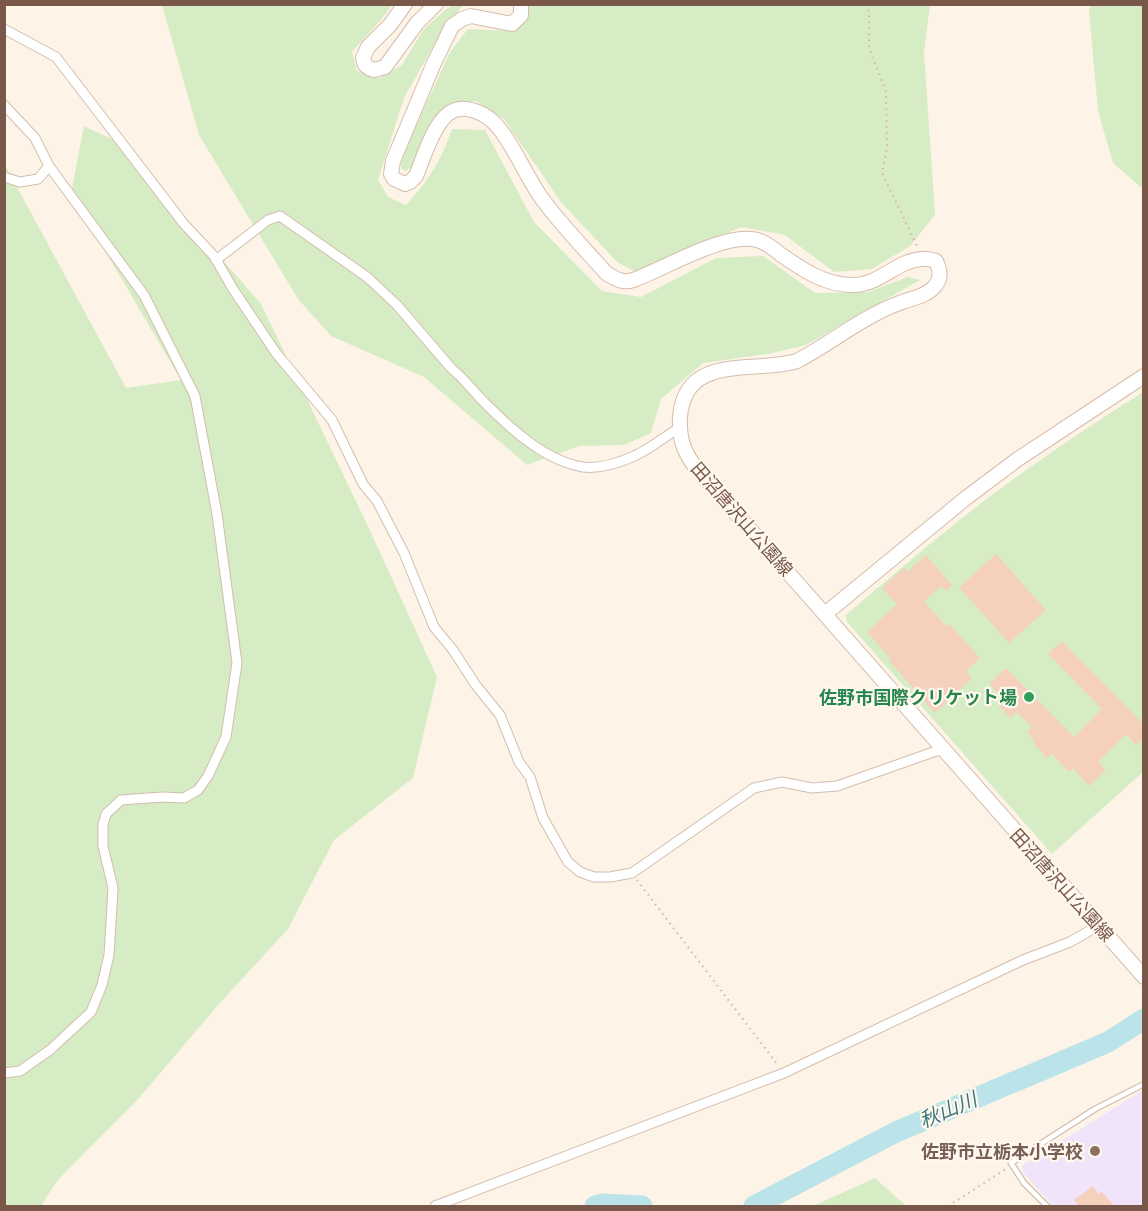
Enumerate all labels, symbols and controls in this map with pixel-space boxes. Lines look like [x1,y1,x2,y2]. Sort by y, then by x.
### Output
street label: 田沼唐沢山公園線 [687,458,797,580]
place label: 佐野市国際クリケット場 [819,687,1017,708]
marker: 佐野市国際クリケット場 [1022,690,1036,704]
street label: 田沼唐沢山公園線 [1006,824,1118,946]
water label: 秋山川 [916,1086,982,1133]
place label: 佐野市立栃本小学校 [921,1141,1083,1162]
marker: 佐野市立栃本小学校 [1088,1144,1102,1158]

